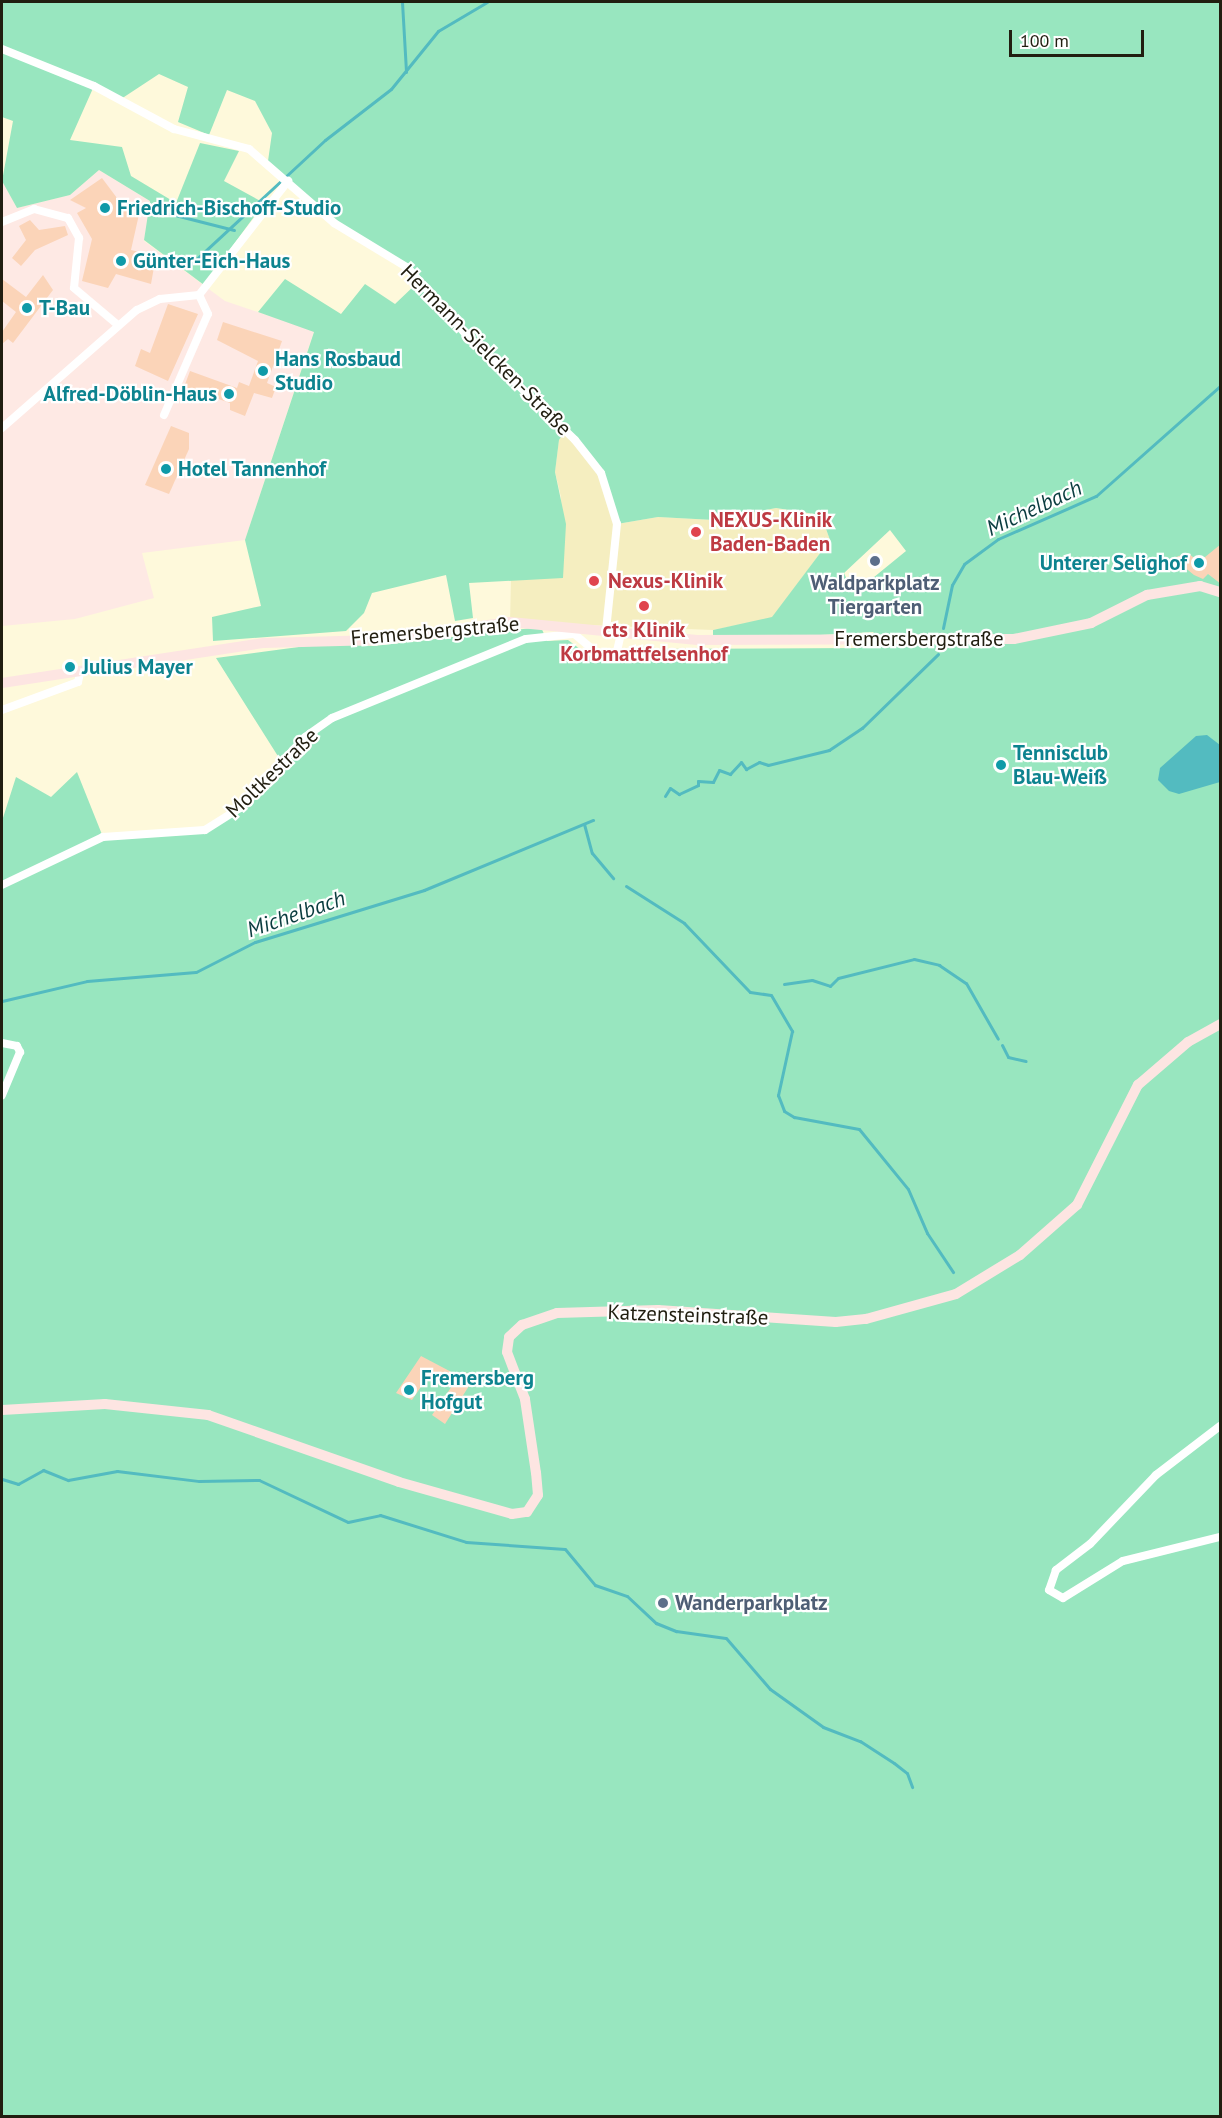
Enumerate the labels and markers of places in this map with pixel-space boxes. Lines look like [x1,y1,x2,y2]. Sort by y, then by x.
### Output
place label: Friedrich-Bischoff-Studio [117,195,341,221]
marker: Friedrich-Bischoff-Studio [98,201,112,215]
place label: Günter-Eich-Haus [133,248,290,274]
marker: Günter-Eich-Haus [114,254,128,268]
place label: T-Bau [39,295,90,321]
marker: T-Bau [20,301,34,315]
place label: Hans Rosbaud Studio [275,346,401,396]
marker: Hans Rosbaud Studio [256,364,270,378]
place label: Alfred-Döblin-Haus [43,381,217,407]
marker: Alfred-Döblin-Haus [222,387,236,401]
place label: Hotel Tannenhof [178,456,327,482]
marker: Hotel Tannenhof [159,462,173,476]
place label: NEXUS-Klinik Baden-Baden [710,507,832,557]
marker: NEXUS-Klinik Baden-Baden [687,523,705,541]
place label: Unterer Selighof [1040,550,1187,576]
marker: Waldparkplatz Tiergarten [868,554,882,568]
marker: Unterer Selighof [1192,556,1206,570]
place label: Nexus-Klinik [608,568,723,594]
place label: Waldparkplatz Tiergarten [810,570,940,620]
marker: Nexus-Klinik [585,572,603,590]
marker: cts Klinik Korbmattfelsenhof [635,597,653,615]
place label: cts Klinik Korbmattfelsenhof [560,617,728,667]
place label: Julius Mayer [82,654,193,680]
marker: Julius Mayer [63,660,77,674]
place label: Tennisclub Blau-Weiß [1013,740,1108,790]
marker: Tennisclub Blau-Weiß [994,758,1008,772]
place label: Fremersberg Hofgut [421,1365,534,1415]
marker: Fremersberg Hofgut [402,1383,416,1397]
place label: Wanderparkplatz [675,1590,828,1616]
marker: Wanderparkplatz [656,1596,670,1610]

